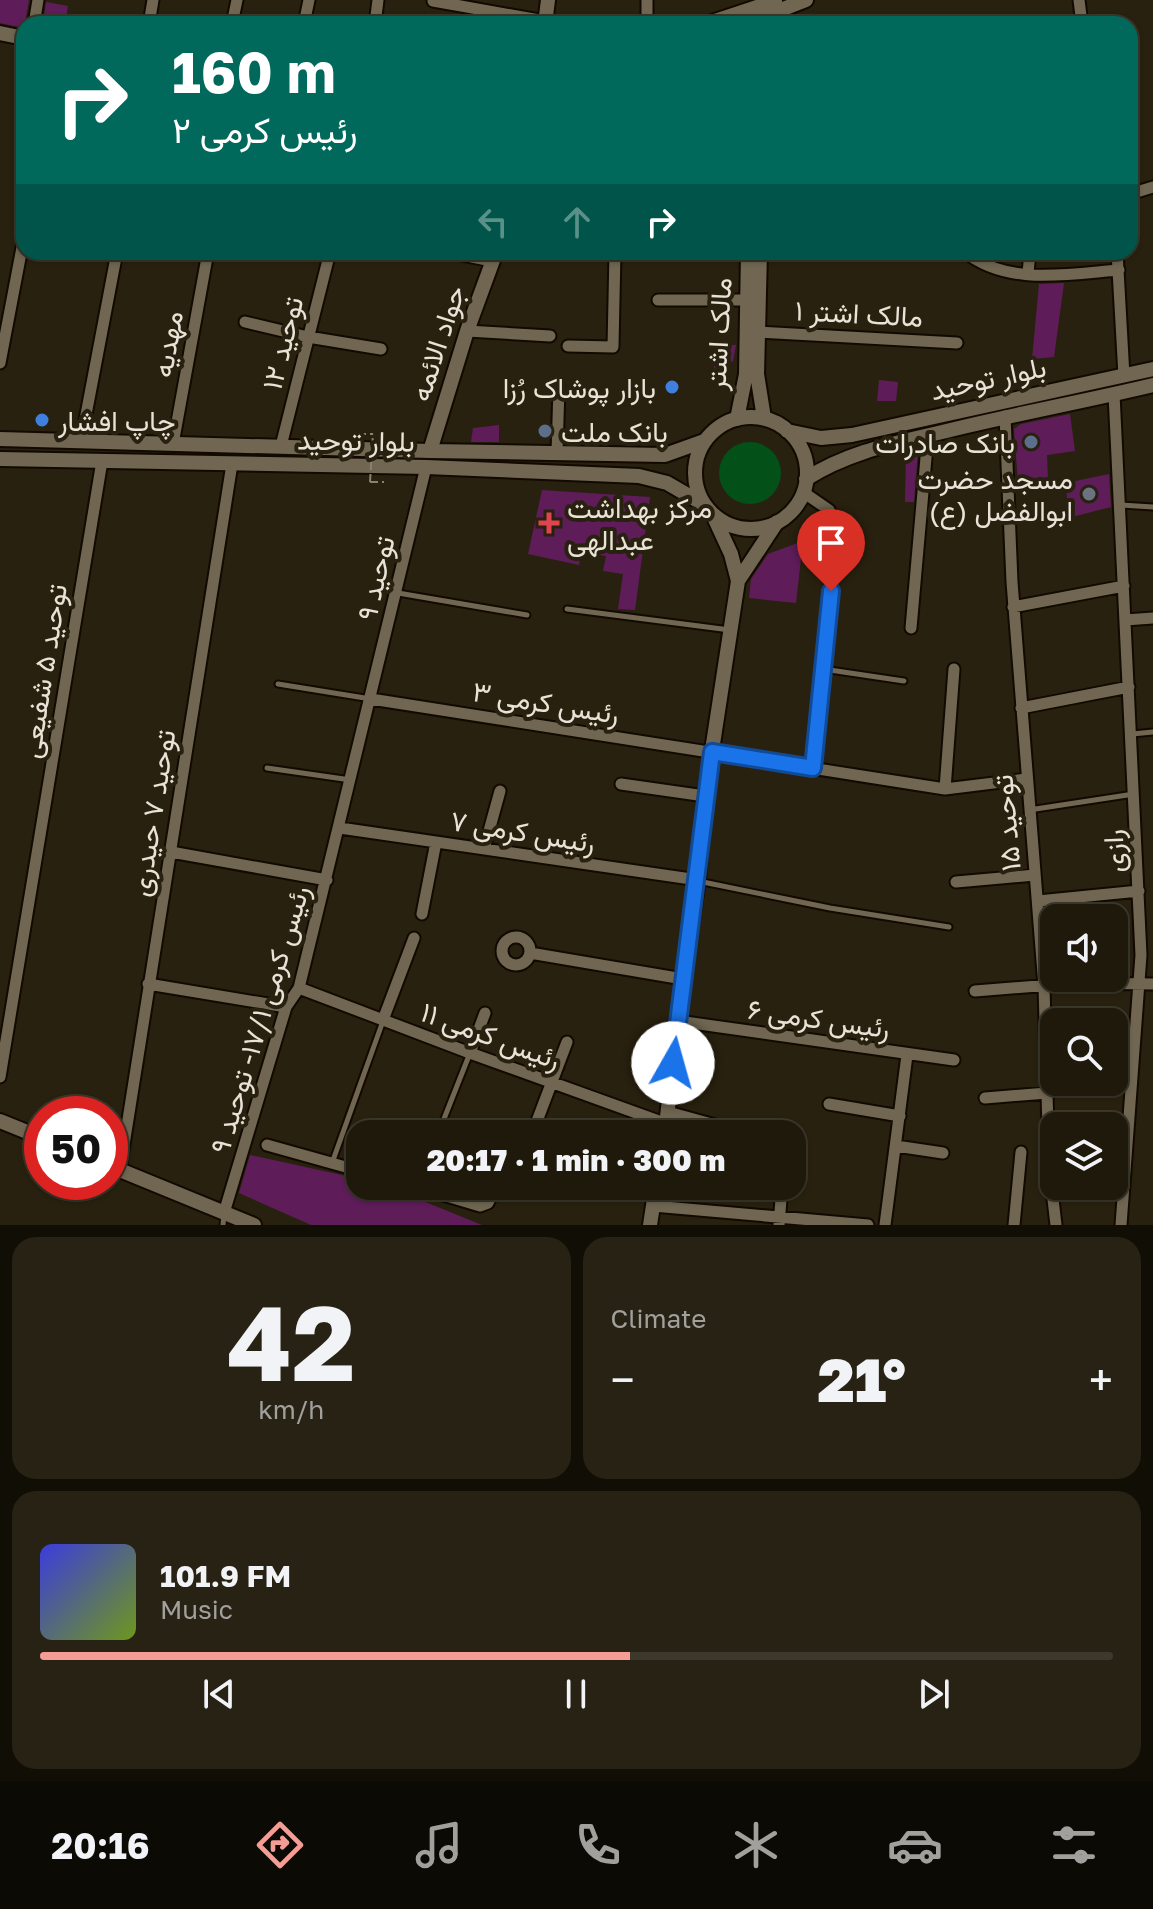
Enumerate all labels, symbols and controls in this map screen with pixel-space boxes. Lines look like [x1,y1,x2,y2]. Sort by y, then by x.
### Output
text: 160 m [172,38,336,105]
icon: right [40,48,144,152]
text: رئیس کرمی ۲ [172,108,358,151]
icon: left [471,200,515,244]
icon: ahead [555,200,599,244]
icon: right [639,200,683,244]
street label: مالک اشتر [699,277,739,392]
street label: جواد الائمه [403,281,473,406]
street label: توحید ۱۲ [255,293,311,393]
street label: مالک اشتر ۱ [794,293,924,335]
street label: مهدیه [145,308,191,380]
street label: بلوار توحید [927,350,1049,408]
place label: بازار پوشاک رُزا [503,371,656,407]
marker: بازار پوشاک رُزا [663,378,681,396]
place label: چاپ افشار [57,404,175,440]
marker: چاپ افشار [33,411,51,429]
place label: بانک ملت [561,415,668,449]
street label: بلوار توحید [297,422,415,460]
marker: بانک ملت [536,422,554,440]
place label: بانک صادرات [875,426,1015,461]
marker: بانک صادرات [1022,433,1040,451]
place label: مسجد حضرت ابوالفضل (ع) [918,462,1073,530]
marker: مسجد حضرت ابوالفضل (ع) [1080,485,1098,503]
place label: مرکز بهداشت عبدالهی [567,491,712,558]
pin [797,509,865,591]
marker: مرکز بهداشت عبدالهی [538,512,560,534]
icon: arrive [809,521,853,565]
street label: توحید ۹ [349,533,403,624]
street label: توحید ۵ شفیعی [13,582,75,761]
street label: رئیس کرمی ۳ [470,674,622,732]
street label: توحید ۷ حیدری [123,727,183,899]
street label: توحید ۱۵ [985,773,1029,872]
street label: رئیس کرمی ۷ [448,803,598,861]
street label: رازی [1096,829,1132,873]
street label: رئیس کرمی ۱۷/۱- توحید ۹ [202,881,317,1158]
map controls [1040,904,1128,1200]
button: sound [1040,904,1128,992]
street label: رئیس کرمی ۶ [745,992,892,1046]
street label: رئیس کرمی ۱۱ [416,995,565,1077]
button: search [1040,1008,1128,1096]
position arrow [631,1021,715,1105]
speed limit sign: 50 [24,1096,128,1200]
button: layers [1040,1112,1128,1200]
text: 20:17 · 1 min · 300 m [427,1142,725,1178]
text: 42 [227,1279,355,1404]
text: Climate [611,1303,706,1334]
text: 21° [818,1343,906,1415]
text: − [611,1353,635,1406]
text: + [1089,1353,1113,1406]
text: km/h [258,1394,324,1425]
text: 101.9 FM [160,1558,291,1594]
text: Music [160,1594,233,1625]
icon: previous [197,1672,241,1716]
icon: pause [554,1672,598,1716]
icon: next [912,1672,956,1716]
icon: directions [252,1817,308,1873]
icon: music [411,1817,467,1873]
icon: phone [570,1817,626,1873]
icon: climate [728,1817,784,1873]
icon: car [887,1817,943,1873]
icon: filters [1046,1817,1102,1873]
text: 20:16 [51,1824,150,1867]

